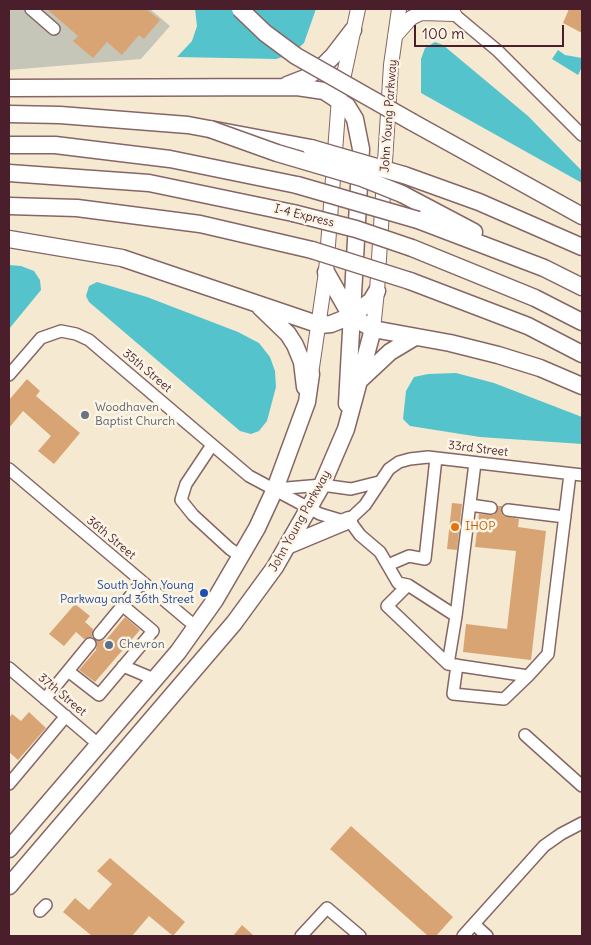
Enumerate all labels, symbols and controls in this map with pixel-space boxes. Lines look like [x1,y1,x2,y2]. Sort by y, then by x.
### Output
scale bar [416,15,566,47]
text: 100 m [422,24,464,43]
street label: John Young Parkway [378,59,400,173]
street label: I-4 Express [272,202,336,230]
street label: 35th Street [120,346,174,396]
place label: Woodhaven Baptist Church [95,401,175,429]
marker: Woodhaven Baptist Church [79,409,91,421]
street label: 33rd Street [447,438,509,460]
street label: John Young Parkway [266,468,334,574]
street label: 36th Street [84,513,138,563]
place label: IHOP [465,520,495,534]
marker: IHOP [449,521,461,533]
place label: South John Young Parkway and 36th Street [60,579,194,607]
marker: South John Young Parkway and 36th Street [198,587,210,599]
place label: Chevron [119,638,165,652]
marker: Chevron [103,639,115,651]
street label: 37th Street [35,671,89,719]

